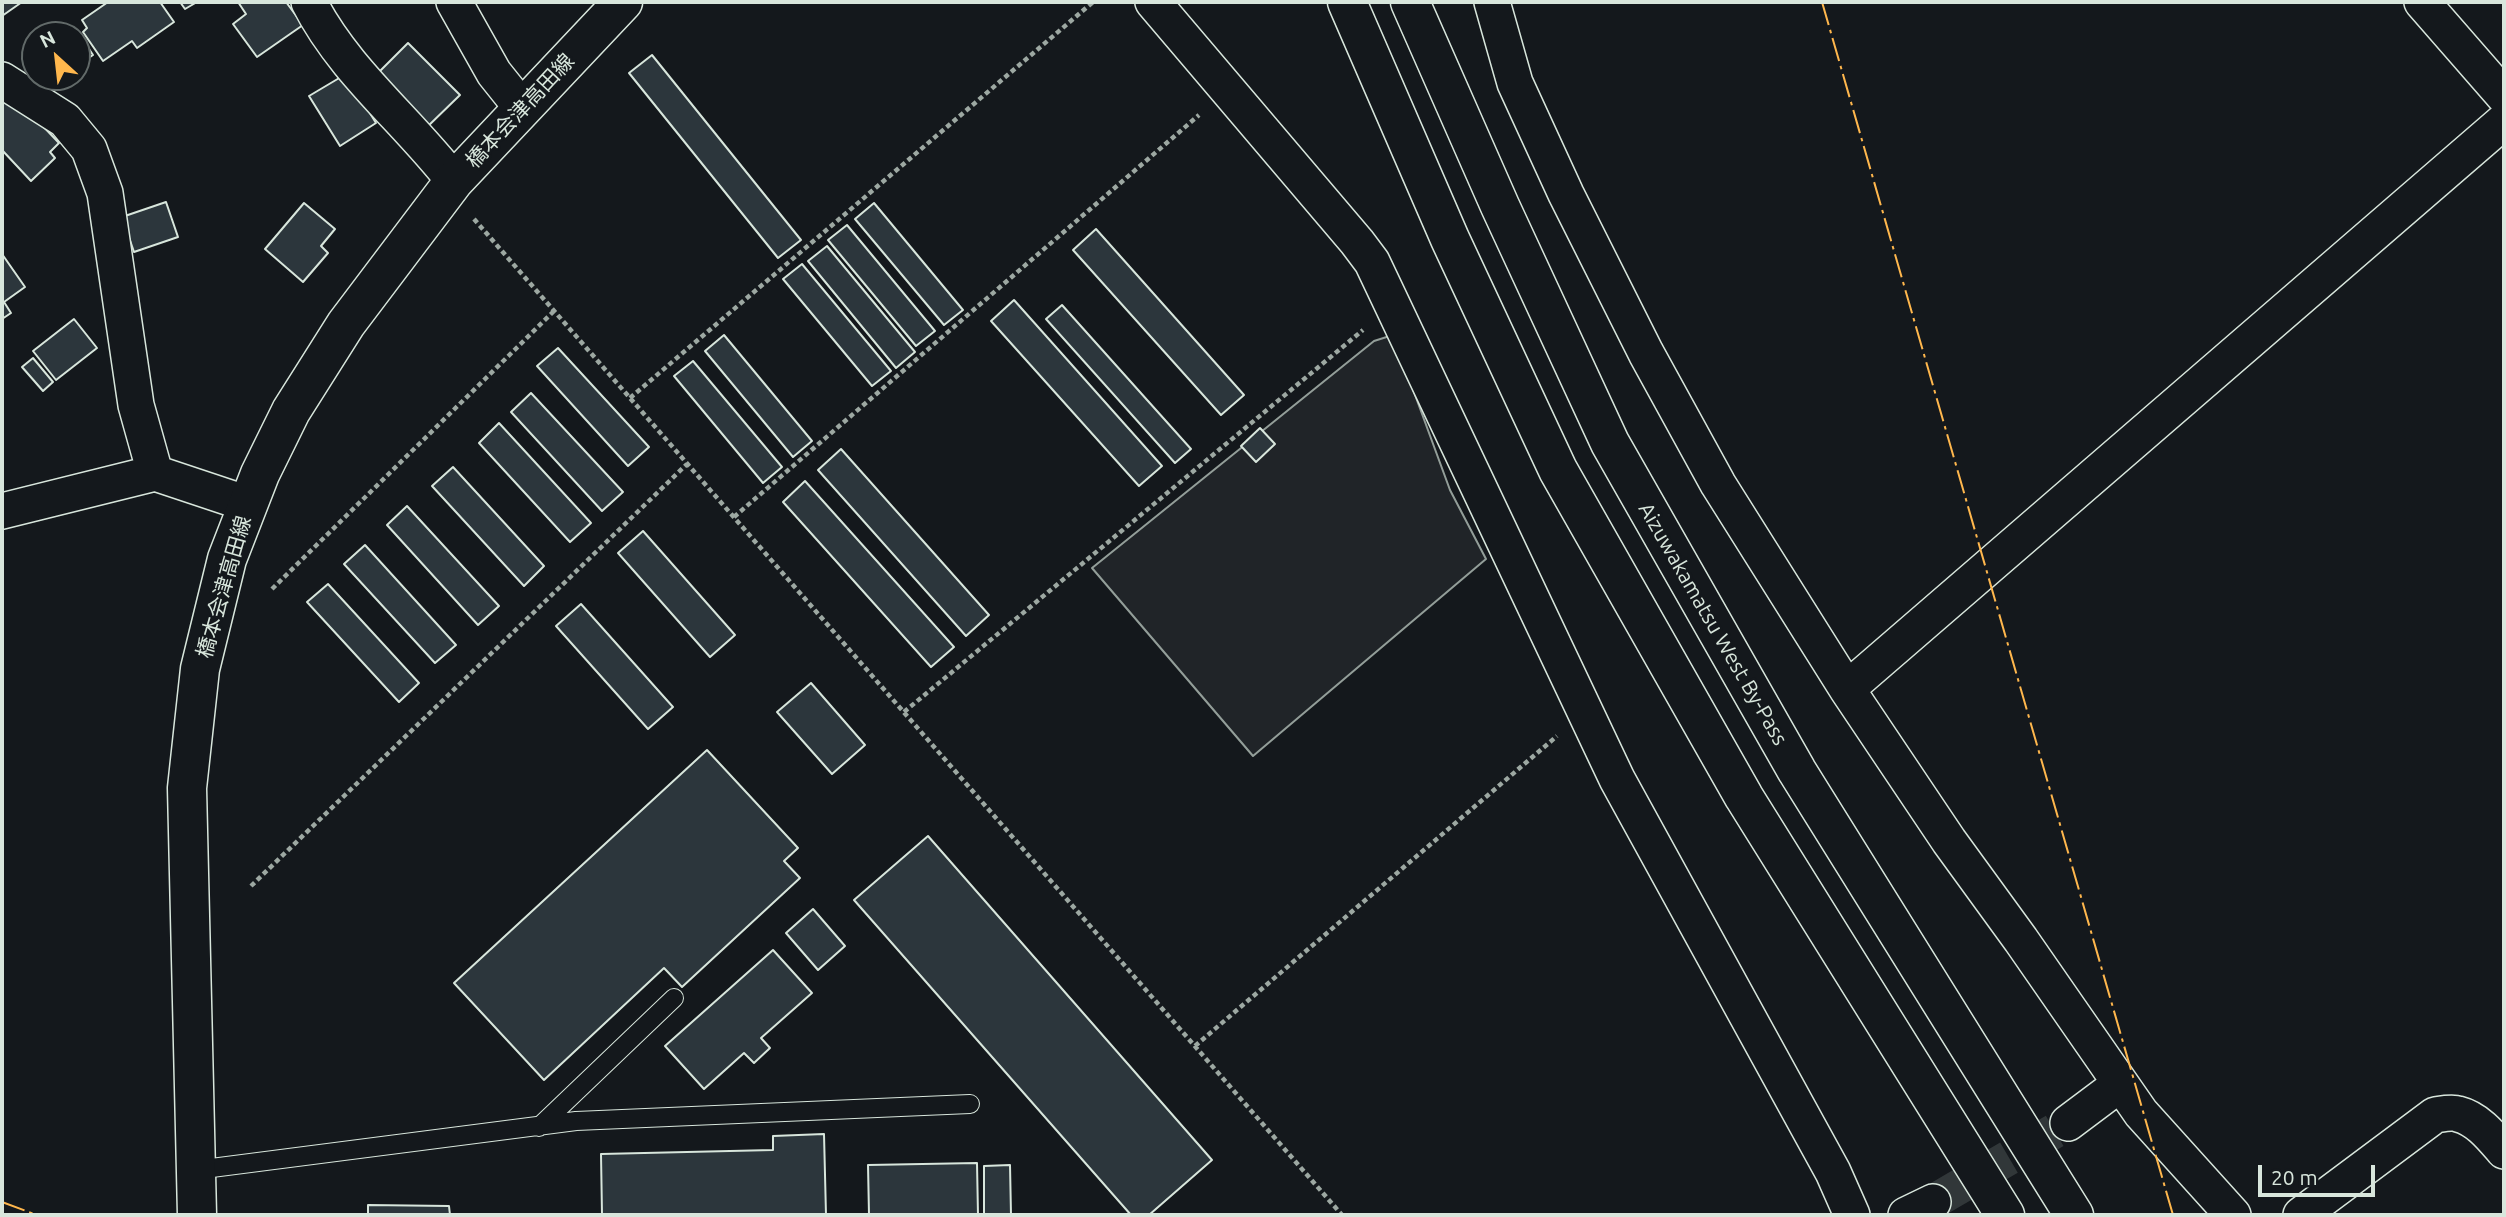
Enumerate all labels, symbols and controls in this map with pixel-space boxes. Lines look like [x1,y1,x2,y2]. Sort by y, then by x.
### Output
north arrow [21,21,91,91]
text: N [36,26,59,52]
street label: 橋本会津高田線 [461,49,579,173]
street label: Aizuwakamatsu West By-Pass [1633,498,1793,750]
street label: 橋本会津高田線 [192,513,256,661]
scale bar [2261,1150,2378,1194]
text: 20 m [2271,1165,2318,1189]

